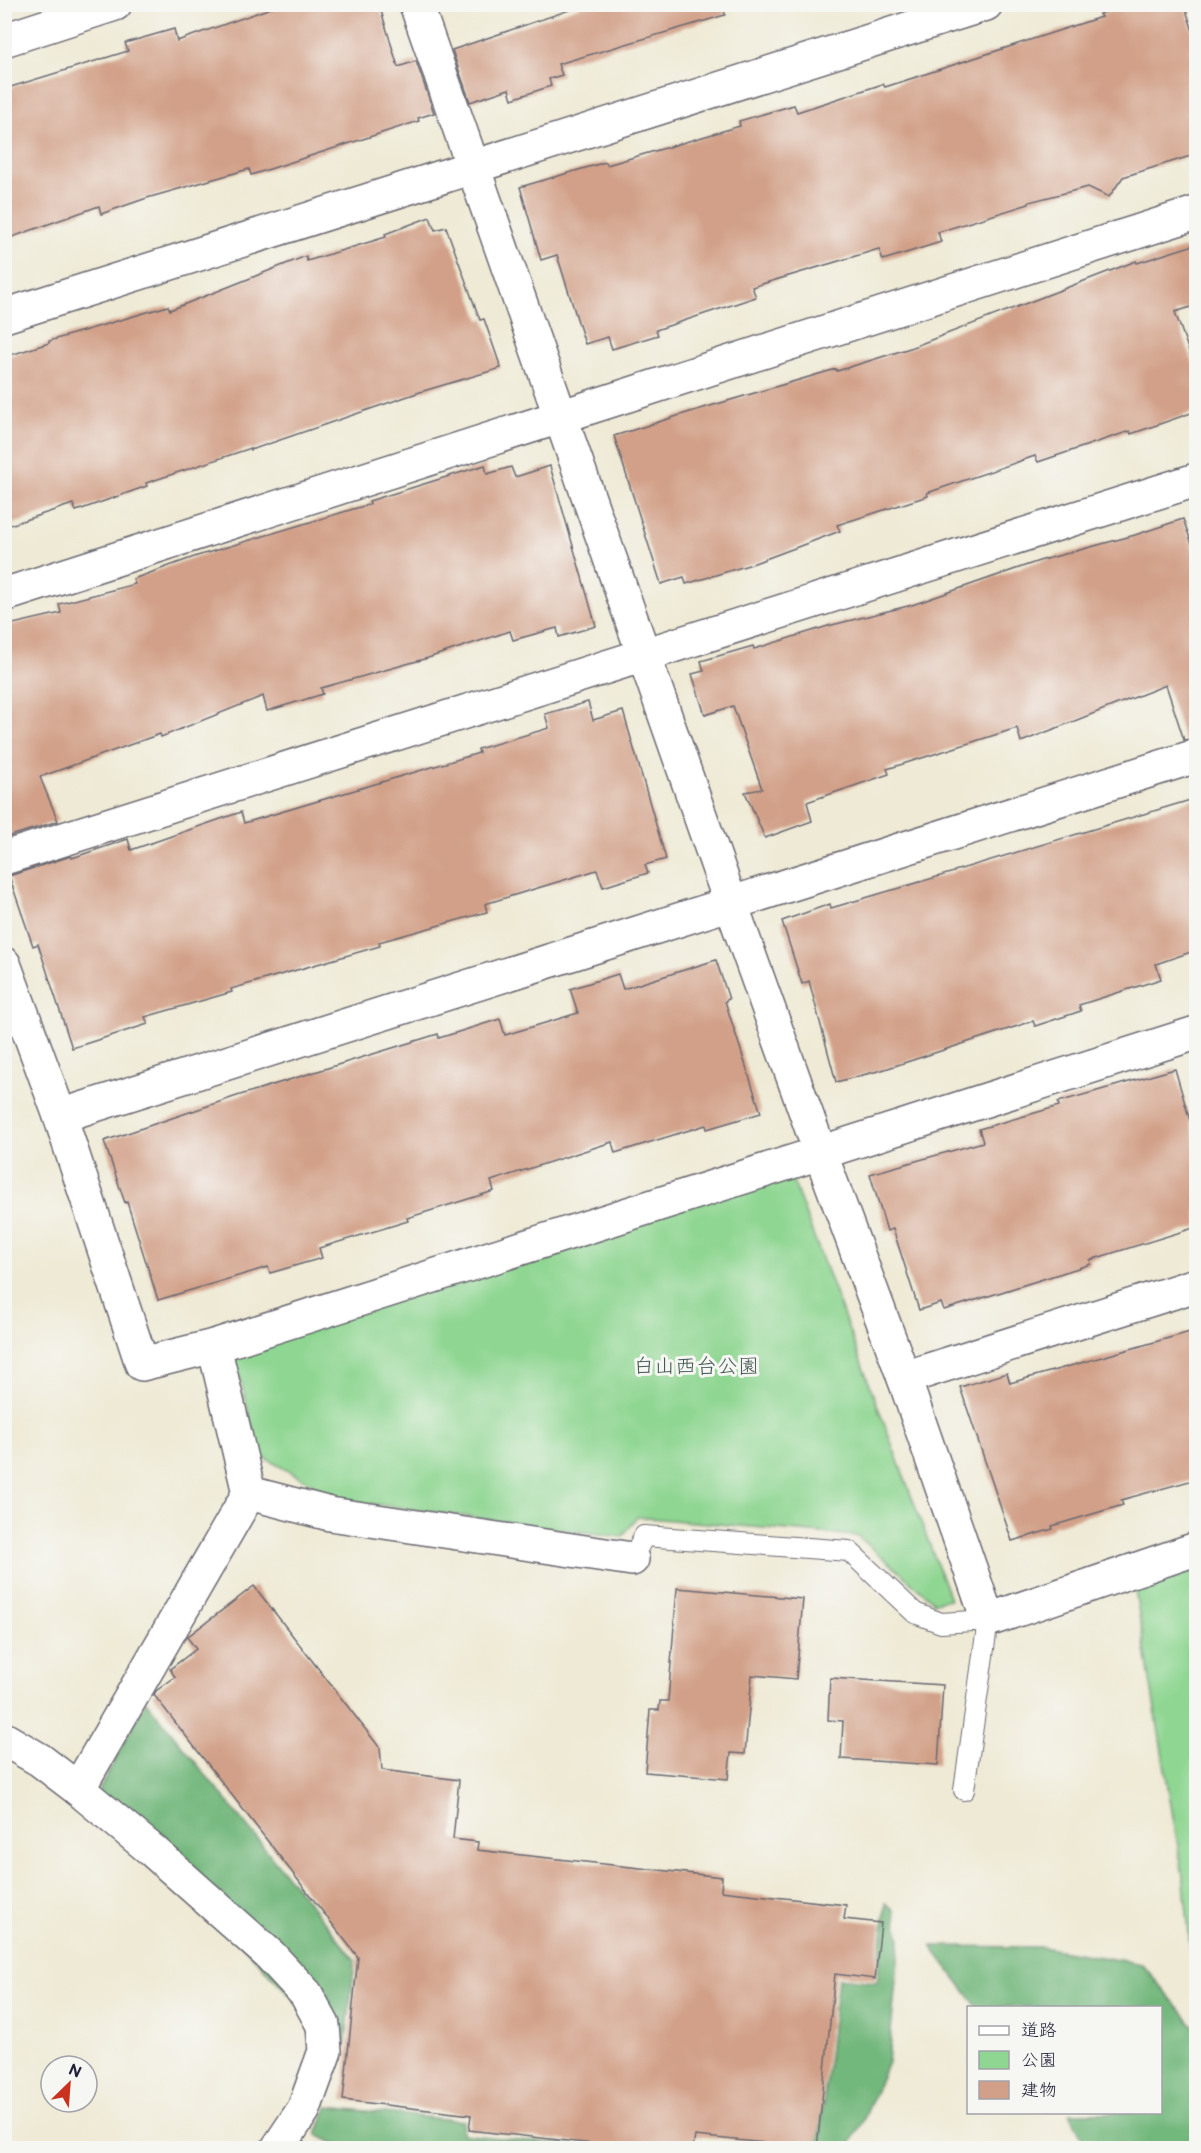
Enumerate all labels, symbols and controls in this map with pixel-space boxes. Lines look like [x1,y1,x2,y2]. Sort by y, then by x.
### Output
park label: 白山西台公園 [633,1354,759,1379]
legend [967,2006,1162,2114]
text: 道路 [1021,2020,1057,2041]
text: 公園 [1021,2050,1057,2071]
north arrow [39,2054,99,2114]
text: N [65,2061,84,2083]
text: 建物 [1021,2080,1057,2101]

